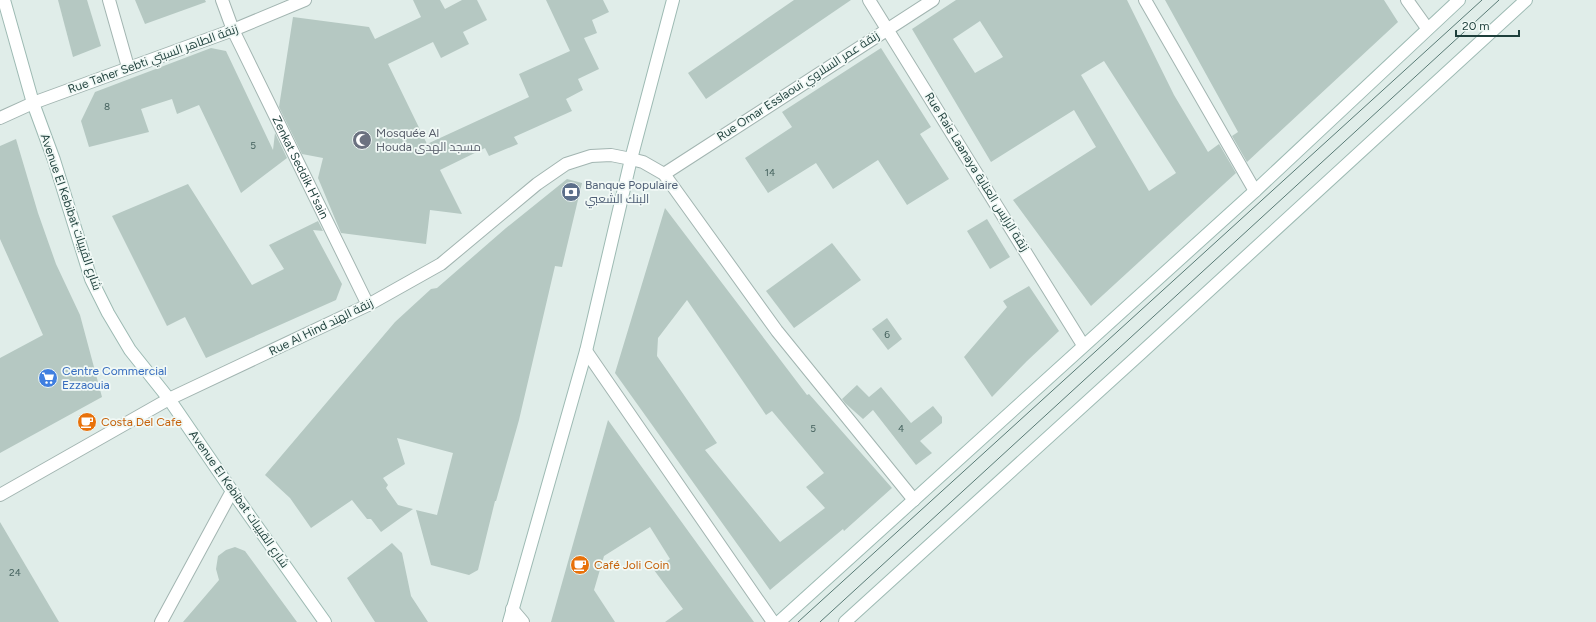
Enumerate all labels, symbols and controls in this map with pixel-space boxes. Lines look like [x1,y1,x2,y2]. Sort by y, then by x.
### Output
scale bar [1456,12,1519,38]
text: 20 m [1462,19,1490,33]
street label: Rue Taher Sebti زنقة الطاهر السبتي [66,22,241,99]
street label: Rue Omar Esslaoui زنقة عمر السلاوي [714,28,883,146]
street label: Rue Rais Laanaya زنقة الرايس العناية [922,90,1032,254]
house number: 8 [104,100,110,113]
street label: Zenkat Seddik H'sain [269,114,332,221]
place label: Mosquée Al Houda مسجد الهدى [376,126,481,154]
mosque icon: Mosquée Al Houda مسجد الهدى [351,129,373,151]
street label: Avenue El Kebibat شارع القبيبات [37,132,104,292]
house number: 5 [250,139,256,152]
house number: 14 [765,166,775,179]
place label: Banque Populaire البنك الشعبي [585,178,678,209]
bank icon: Banque Populaire البنك الشعبي [560,181,582,203]
street label: Rue Al Hind زنقة الهند [267,296,375,358]
house number: 6 [884,328,890,341]
place label: Centre Commercial Ezzaouia [62,364,167,392]
supermarket icon: Centre Commercial Ezzaouia [37,367,59,389]
cafe icon: Costa Del Cafe [76,411,98,433]
place label: Costa Del Cafe [101,415,182,429]
house number: 5 [810,422,816,435]
house number: 4 [898,422,904,435]
street label: Avenue El Kebibat شارع القبيبات [185,428,292,571]
cafe icon: Café Joli Coin [569,554,591,576]
place label: Café Joli Coin [594,558,670,572]
house number: 24 [9,566,21,579]

